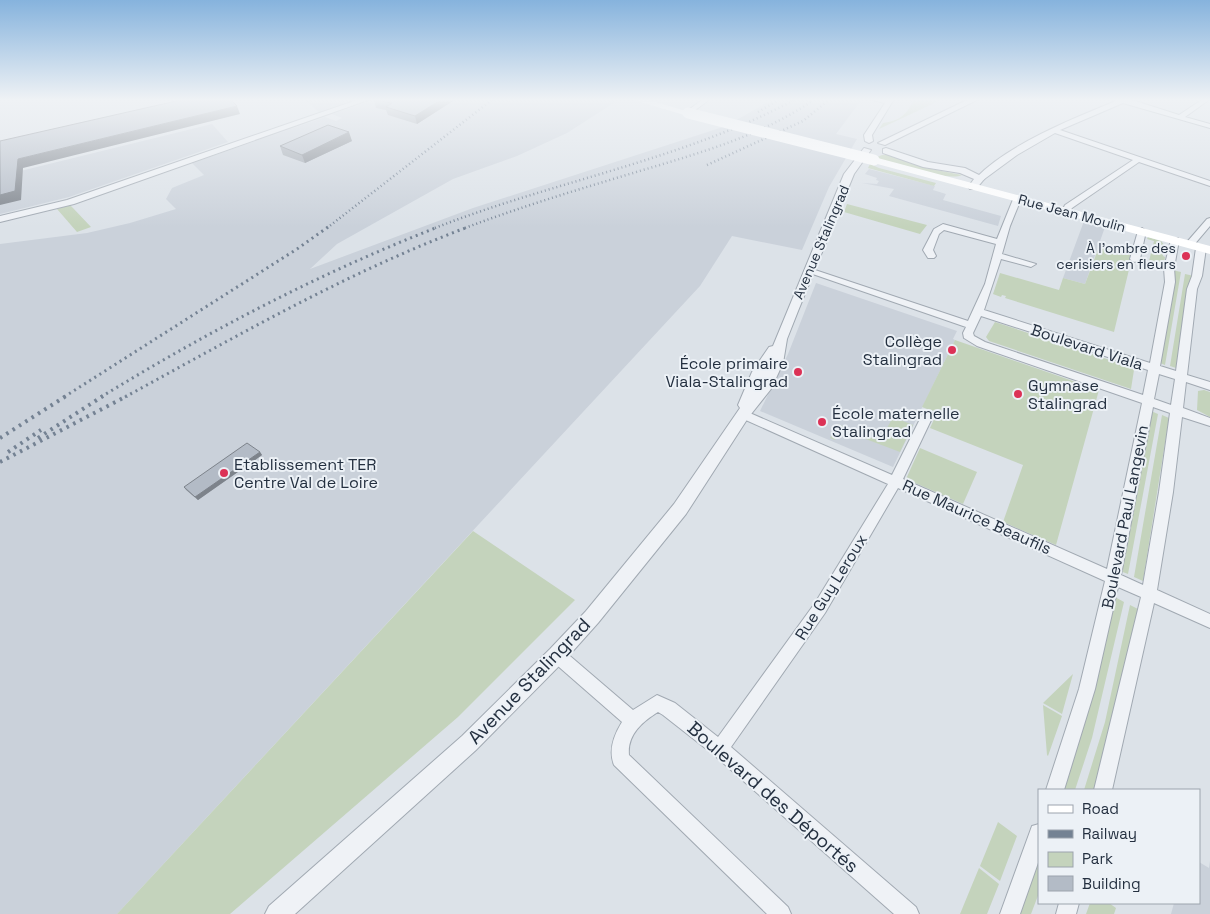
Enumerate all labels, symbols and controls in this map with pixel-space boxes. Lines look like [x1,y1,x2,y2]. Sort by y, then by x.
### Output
street label: Avenue Stalingrad [789,182,853,302]
street label: Rue Jean Moulin [1016,190,1128,236]
place label: À l'ombre des cerisiers en fleurs [1056,239,1176,273]
marker: À l'ombre des cerisiers en fleurs [1180,250,1192,262]
street label: Boulevard Viala [1028,319,1146,375]
place label: Collège Stalingrad [863,331,942,370]
marker: Collège Stalingrad [946,344,958,356]
place label: École primaire Viala-Stalingrad [665,353,788,392]
marker: École primaire Viala-Stalingrad [792,366,804,378]
place label: Gymnase Stalingrad [1028,375,1107,414]
marker: Gymnase Stalingrad [1012,388,1024,400]
place label: École maternelle Stalingrad [832,403,960,442]
marker: École maternelle Stalingrad [816,416,828,428]
street label: Boulevard Paul Langevin [1097,423,1153,611]
place label: Etablissement TER Centre Val de Loire [234,454,378,493]
marker: Etablissement TER Centre Val de Loire [218,467,230,479]
street label: Rue Maurice Beaufils [899,475,1055,559]
street label: Rue Guy Leroux [790,530,872,644]
street label: Avenue Stalingrad [462,613,596,749]
street label: Boulevard des Déportés [682,716,864,878]
legend [1038,789,1200,904]
text: Road [1082,799,1119,818]
text: Railway [1082,824,1137,843]
text: Park [1082,849,1113,868]
text: Building [1082,874,1141,893]

